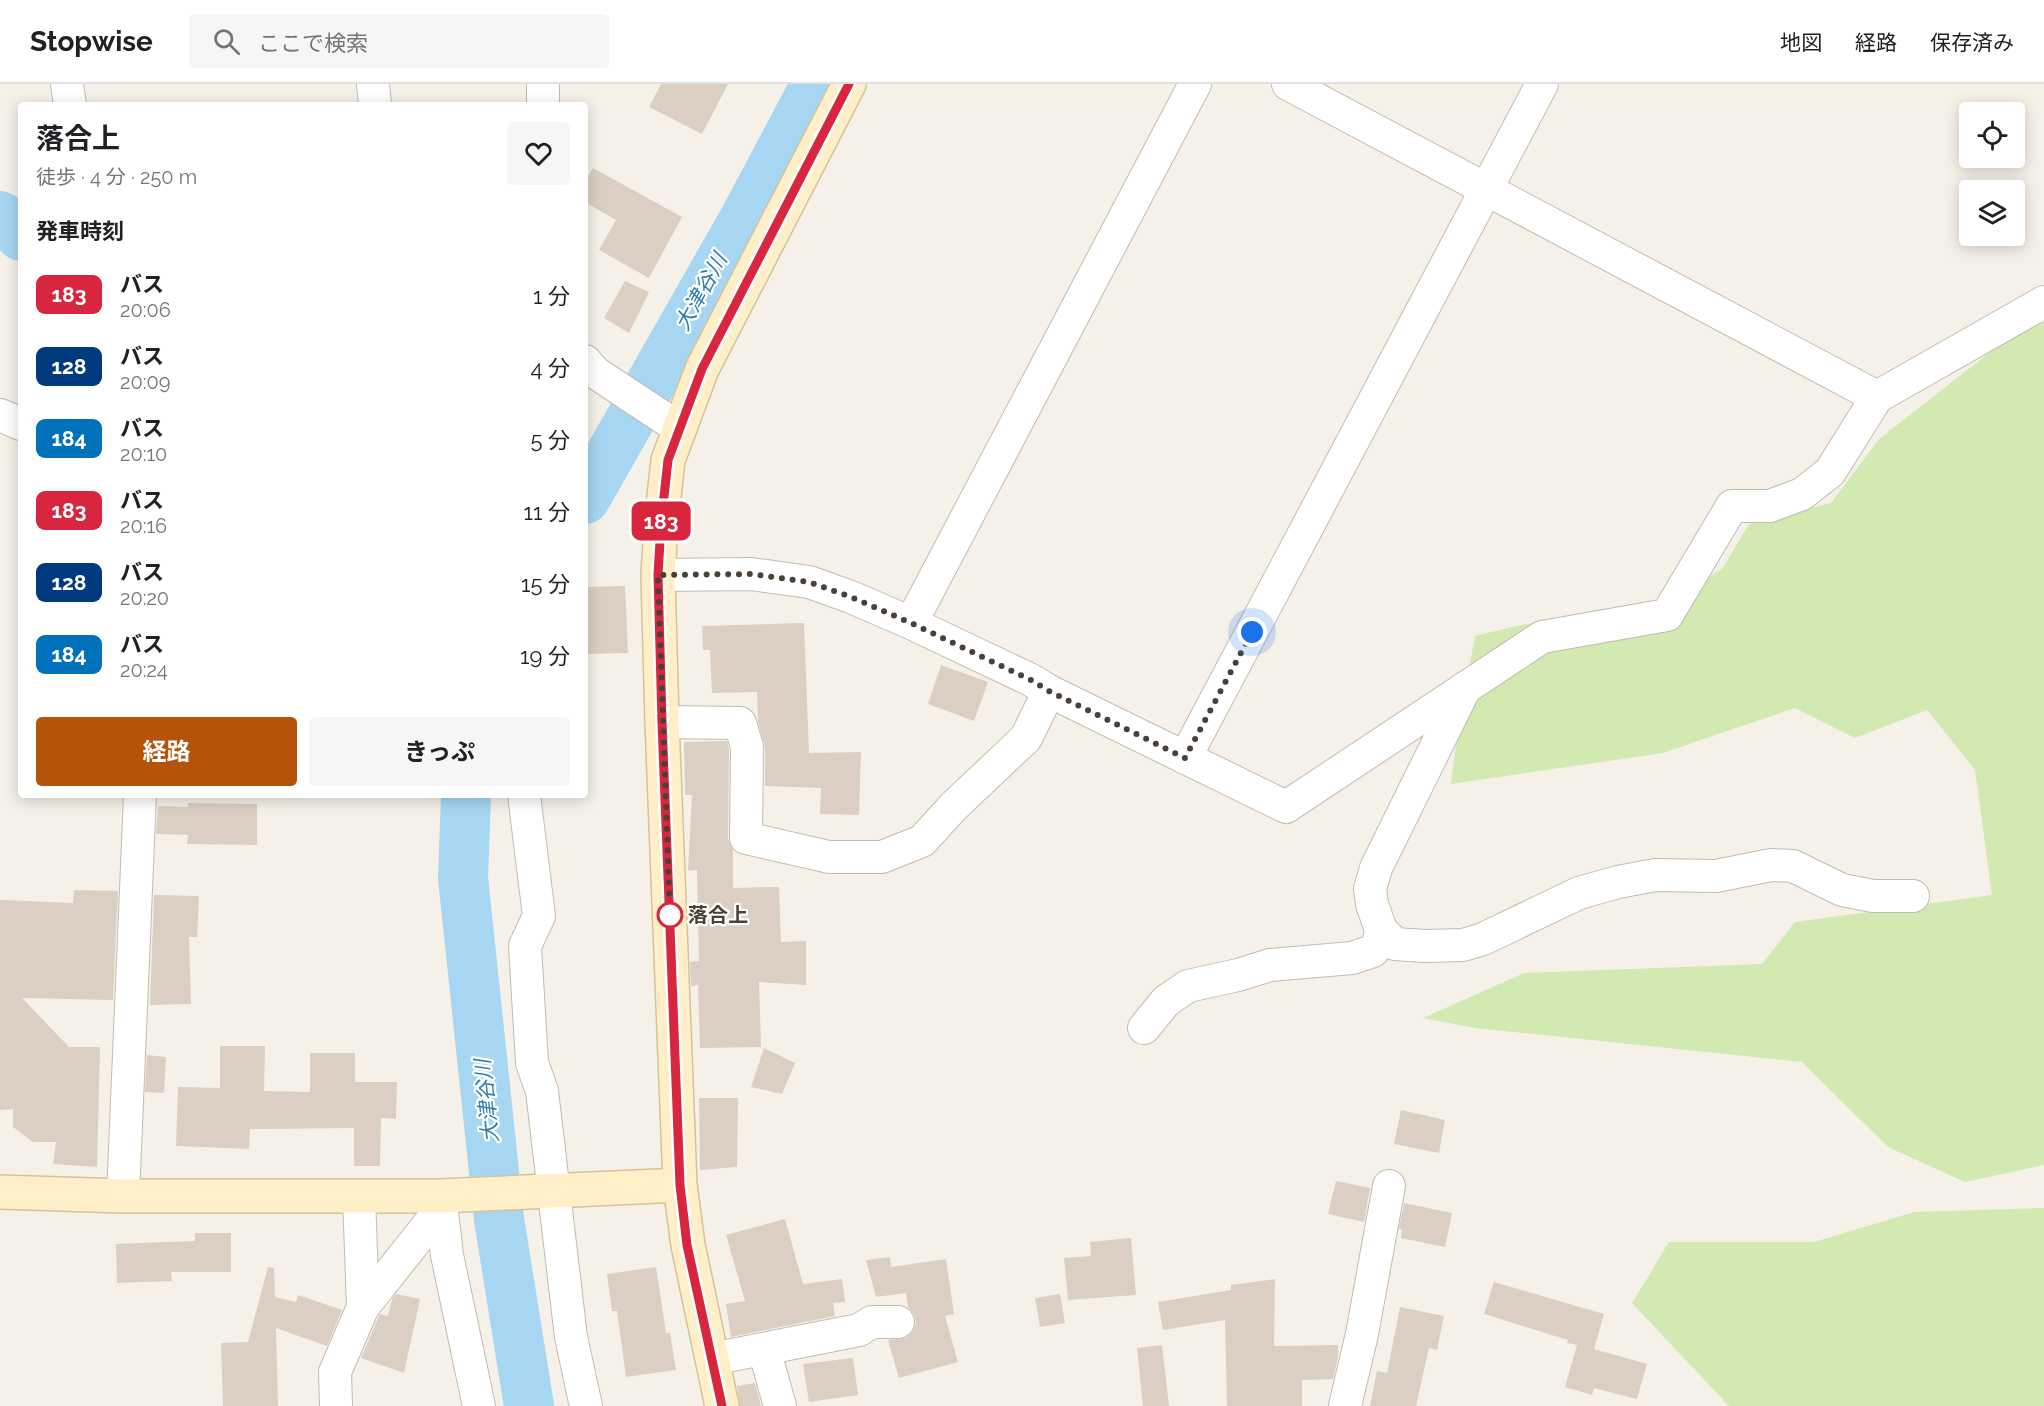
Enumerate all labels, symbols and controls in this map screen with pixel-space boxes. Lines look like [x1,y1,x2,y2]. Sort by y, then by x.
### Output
search box [189,14,609,68]
text: Stopwise [30,25,153,58]
icon: search [210,25,243,58]
text: ここで検索 [258,30,368,56]
text: 地図 [1780,30,1822,55]
text: 経路 [1855,30,1897,55]
text: 保存済み [1930,30,2014,55]
map controls [1959,102,2025,246]
button: locate [1959,102,2025,168]
text: 落合上 [36,122,120,155]
button: heart [507,122,570,185]
text: 徒歩 · 4 分 · 250 m [36,165,197,189]
button: layers [1959,180,2025,246]
text: 発車時刻 [36,218,124,244]
water label: 大津谷川 [669,247,733,335]
text: バス [120,271,164,297]
text: 183 [52,282,86,307]
text: 1 分 [533,283,570,309]
text: 20:06 [120,298,171,322]
text: バス [120,343,164,369]
text: 128 [52,354,86,379]
text: 4 分 [530,355,570,381]
text: 20:09 [120,370,170,394]
text: バス [120,415,164,441]
text: 184 [51,426,87,451]
text: 5 分 [530,427,570,453]
text: 20:10 [120,442,167,466]
text: バス [120,487,164,513]
text: 183 [52,498,86,523]
text: 11 分 [524,499,570,525]
line badge: 183 [626,502,696,540]
text: 183 [644,509,678,534]
text: 20:16 [120,514,167,538]
text: バス [120,559,164,585]
text: 128 [52,570,86,595]
text: 15 分 [521,571,570,597]
text: 20:20 [120,586,169,610]
your location [1237,617,1267,647]
text: バス [120,631,164,657]
text: 184 [51,642,87,667]
text: 19 分 [520,643,570,669]
text: 20:24 [120,658,168,682]
button: 経路 [36,717,297,786]
button: きっぷ [309,717,570,786]
marker: 落合上 [657,902,683,928]
place label: 落合上 [688,903,748,927]
water label: 大津谷川 [469,1056,503,1144]

